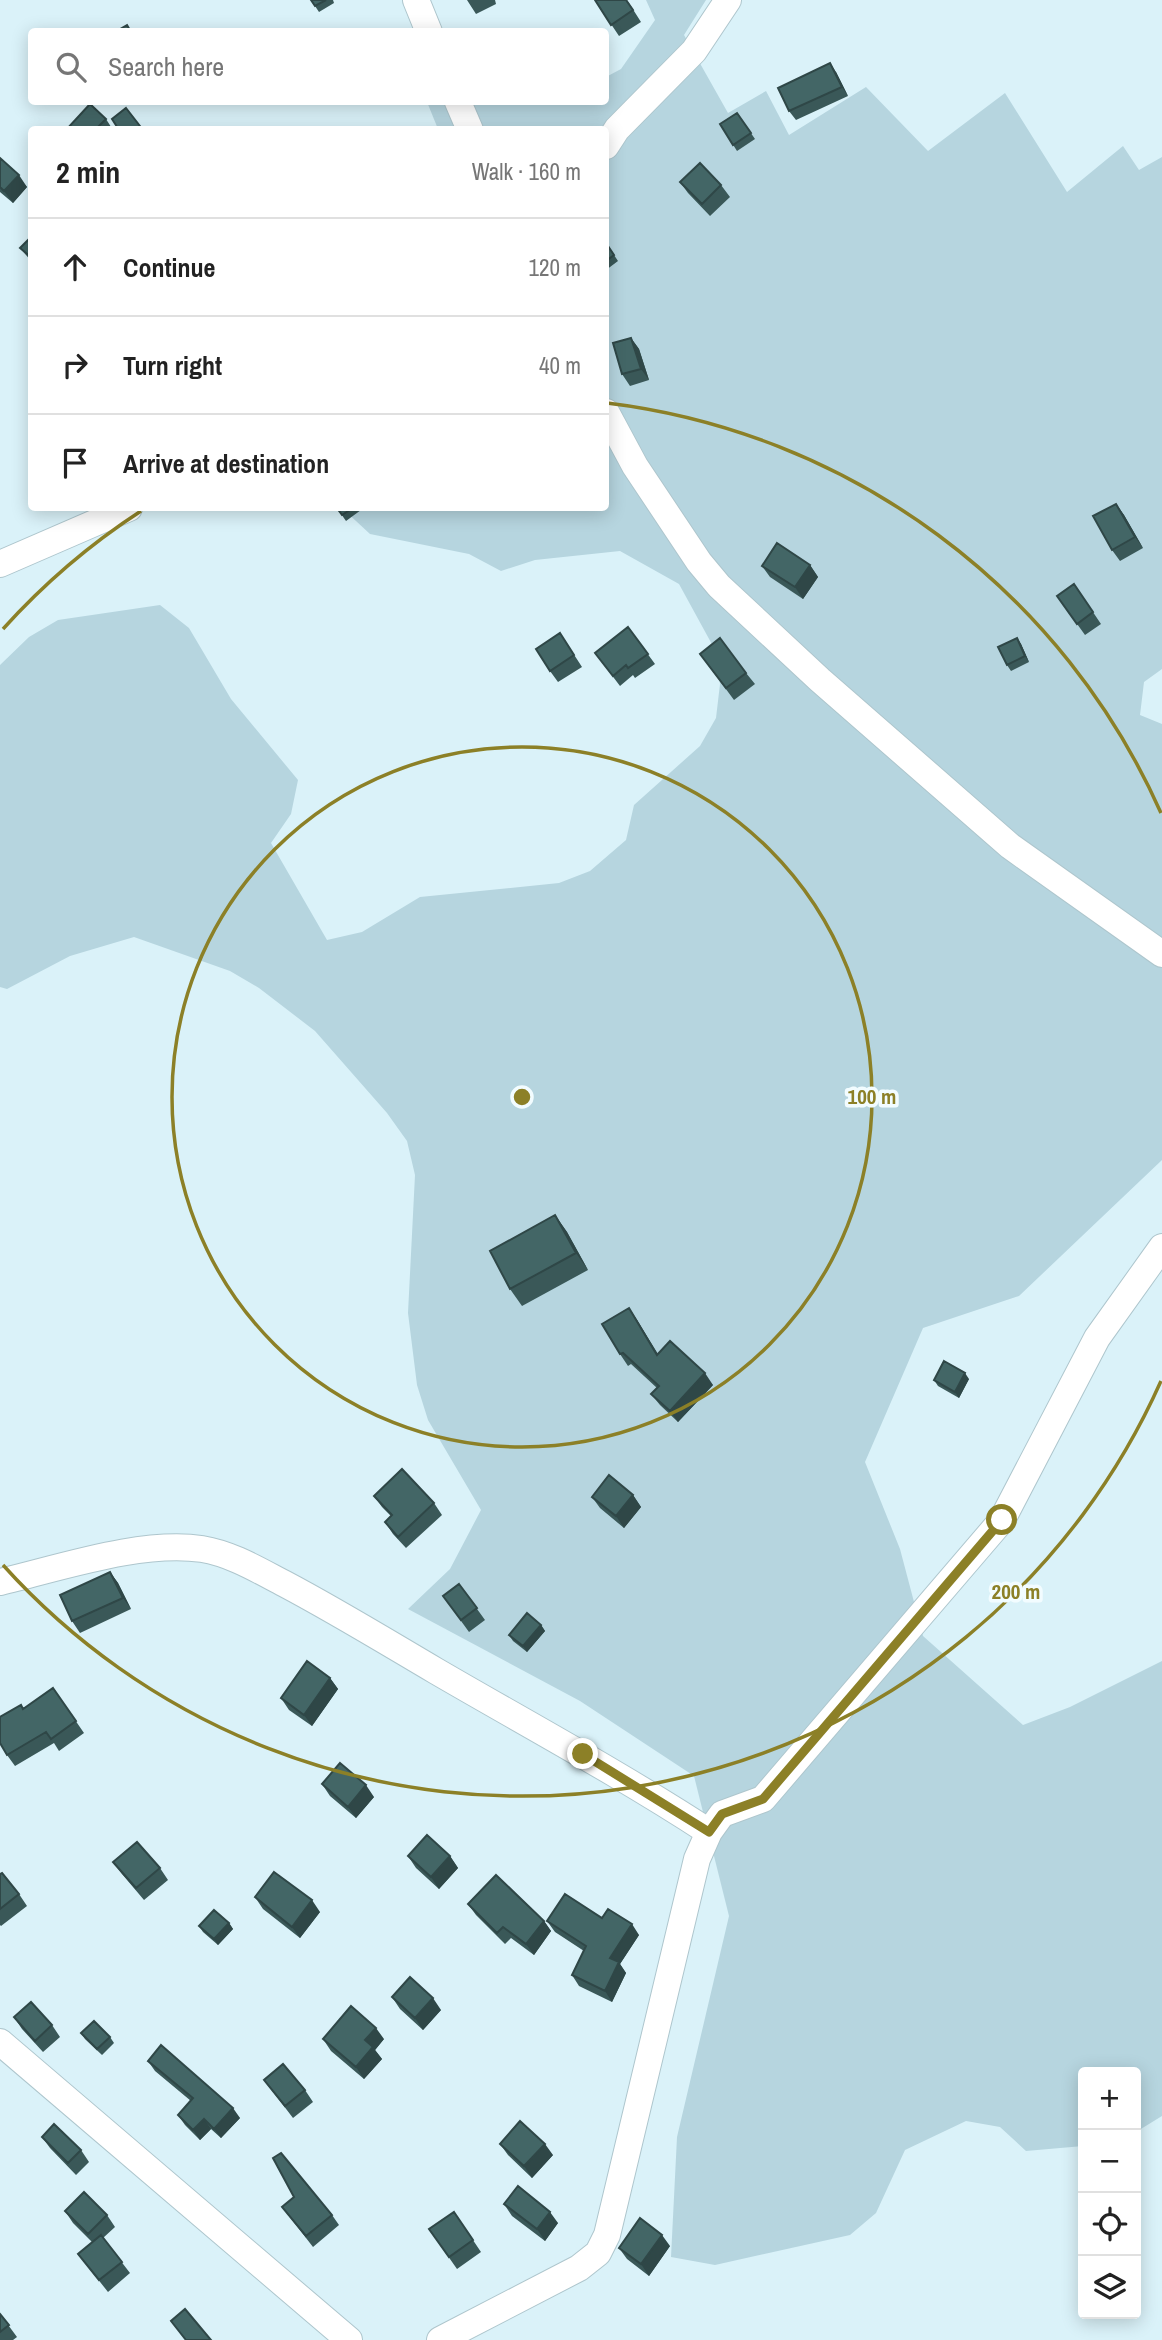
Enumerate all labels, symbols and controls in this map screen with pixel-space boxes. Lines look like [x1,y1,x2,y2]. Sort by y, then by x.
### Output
search box [28,28,609,105]
icon: search [52,48,90,86]
text: Search here [108,49,224,84]
text: 2 min [56,152,120,192]
text: Walk · 160 m [472,156,581,187]
icon: ahead [56,248,94,286]
text: Continue [123,250,215,285]
text: 120 m [529,252,581,283]
icon: right [56,346,94,384]
text: Turn right [123,348,222,383]
text: 40 m [539,350,581,381]
icon: arrive [56,444,94,482]
text: Arrive at destination [123,446,329,481]
text: 100 m [848,1082,896,1111]
centre of rings [510,1085,534,1109]
route start [986,1504,1017,1535]
text: 200 m [992,1577,1040,1606]
route end [567,1738,598,1769]
map controls [1078,2067,1141,2319]
button: + [1078,2067,1141,2130]
button: − [1078,2130,1141,2193]
button: locate [1078,2193,1141,2256]
button: layers [1078,2256,1141,2319]

